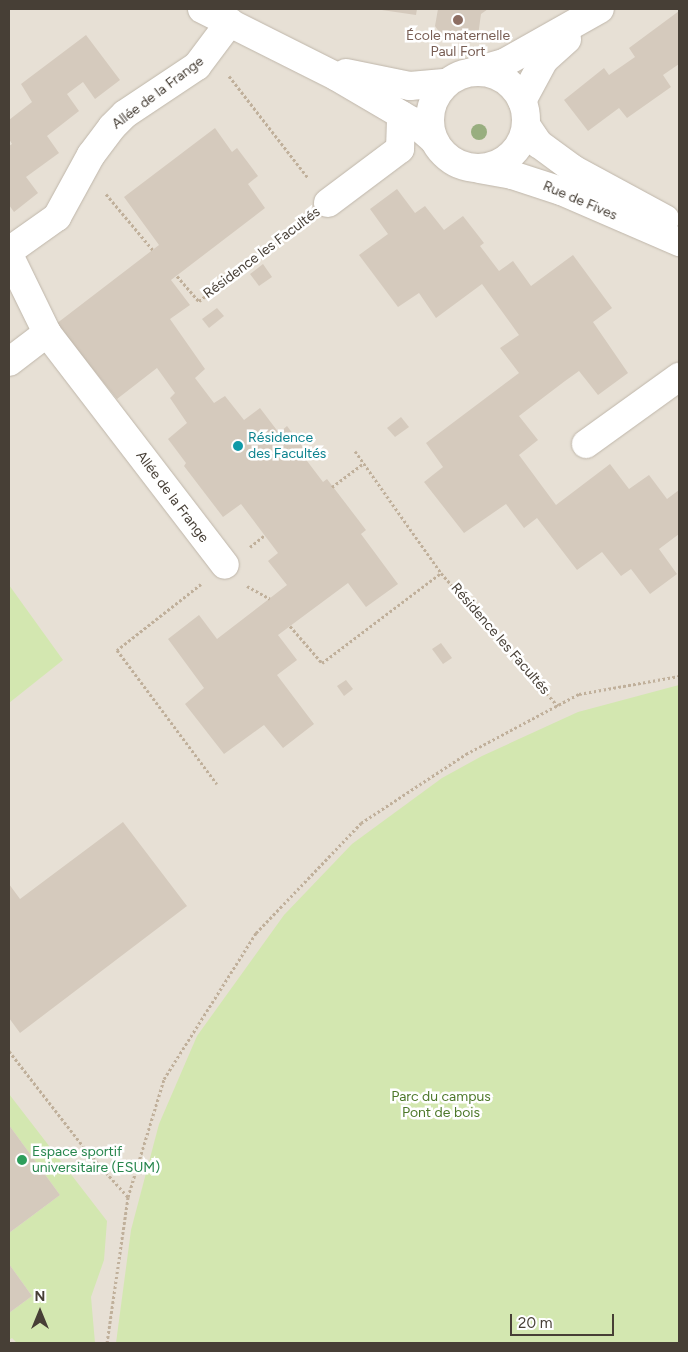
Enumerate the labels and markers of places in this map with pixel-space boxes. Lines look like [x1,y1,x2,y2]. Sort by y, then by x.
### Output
marker: École maternelle Paul Fort [452,14,464,26]
place label: École maternelle Paul Fort [406,28,510,60]
place label: Résidence des Facultés [248,430,326,462]
marker: Résidence des Facultés [232,440,244,452]
place label: Espace sportif universitaire (ESUM) [32,1144,160,1176]
marker: Espace sportif universitaire (ESUM) [16,1154,28,1166]

